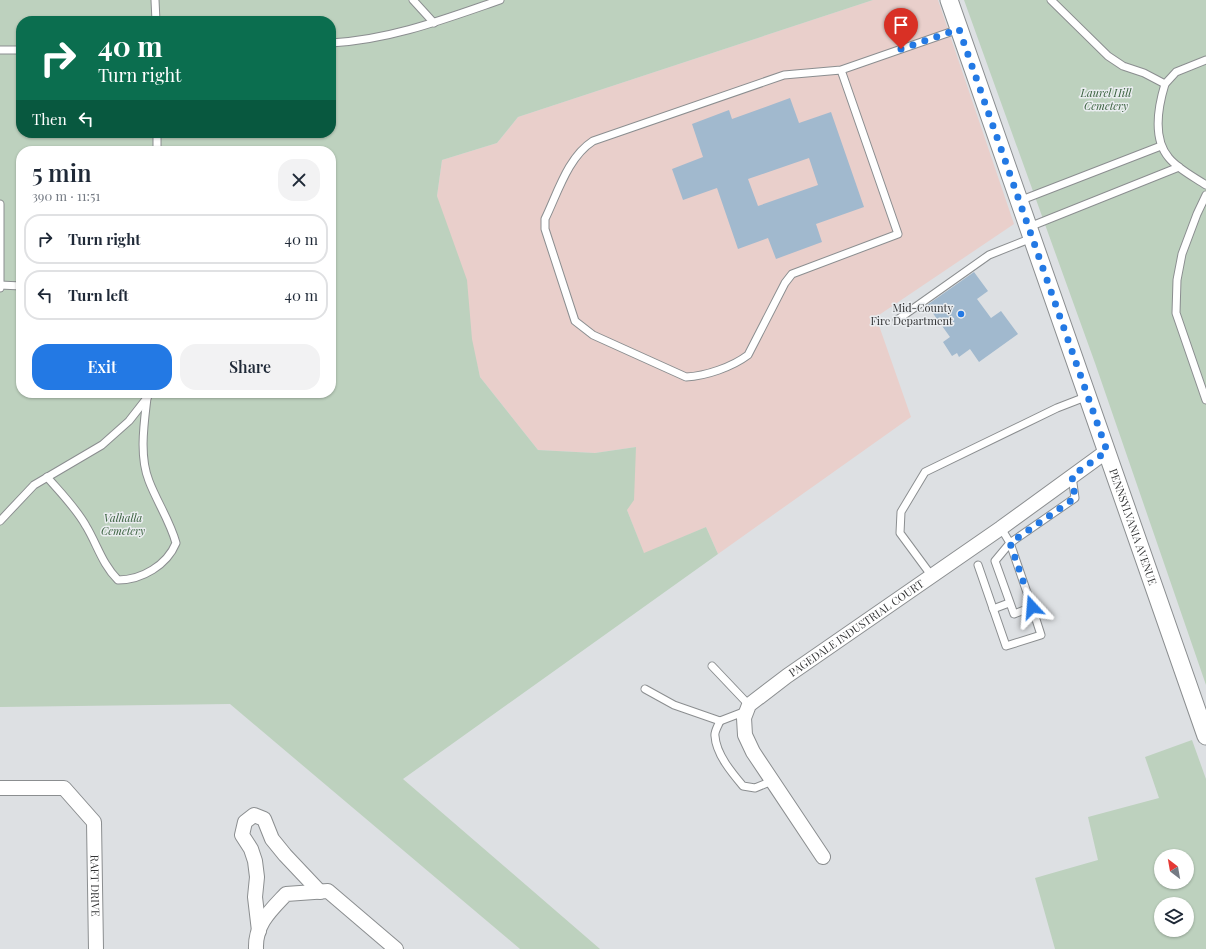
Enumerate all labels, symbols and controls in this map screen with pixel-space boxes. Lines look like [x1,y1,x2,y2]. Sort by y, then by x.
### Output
pin [884,8,918,49]
icon: arrive [890,14,912,36]
text: 40 m [98,27,163,64]
icon: right [32,32,84,84]
text: Turn right [98,63,181,87]
park label: Laurel Hill Cemetery [1080,85,1132,113]
icon: left [75,108,97,130]
text: Then [32,109,67,129]
text: 5 min [32,156,92,188]
button: close [278,159,320,201]
text: 390 m · 11:51 [32,187,100,204]
icon: right [34,228,56,250]
text: Turn right [68,229,141,249]
text: 40 m [285,229,318,249]
icon: left [34,284,56,306]
text: Turn left [68,285,129,305]
text: 40 m [285,285,318,305]
place label: Mid-County Fire Department [871,300,953,328]
marker: Mid-County Fire Department [956,309,966,319]
button: Exit [32,344,172,390]
button: Share [180,344,320,390]
street label: PENNSYLVANIA AVENUE [1106,466,1161,587]
park label: Valhalla Cemetery [101,510,146,538]
street label: PAGEDALE INDUSTRIAL COURT [785,576,927,680]
position arrow [1011,586,1053,628]
north arrow [1154,849,1194,889]
map controls [1154,849,1194,937]
street label: RAFT DRIVE [88,855,103,917]
button: layers [1154,897,1194,937]

